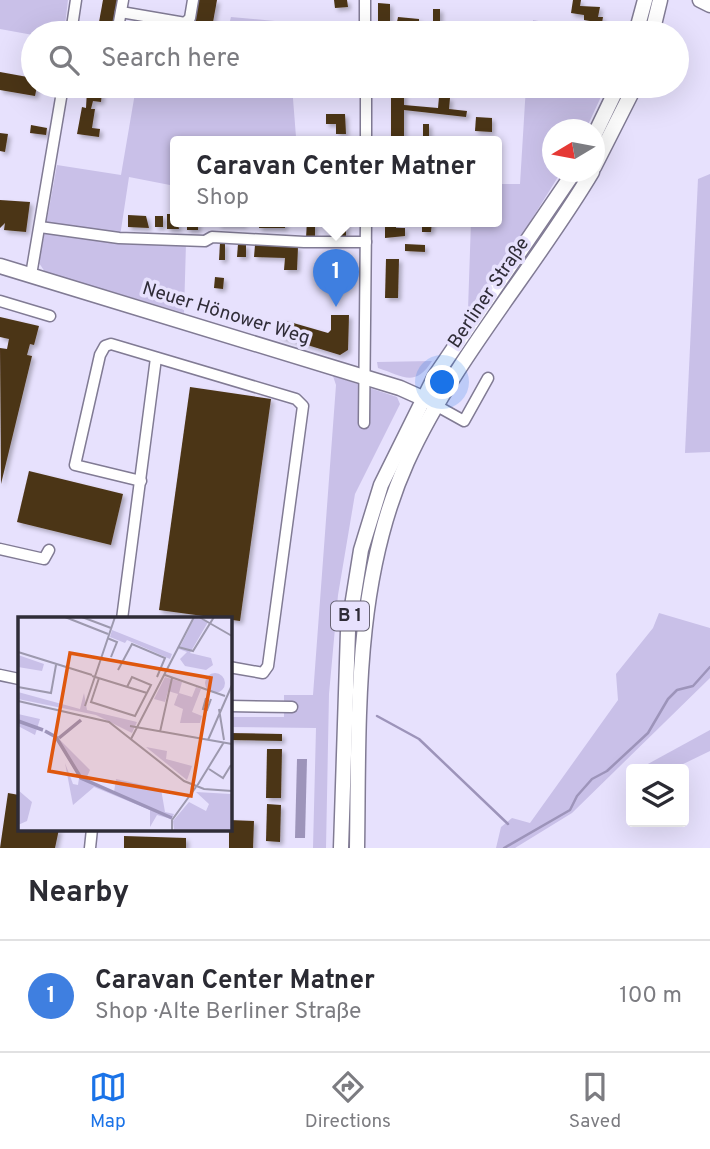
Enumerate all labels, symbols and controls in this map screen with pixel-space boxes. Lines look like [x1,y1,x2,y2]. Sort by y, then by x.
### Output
search box [21,21,689,98]
icon: search [45,41,83,79]
text: Search here [101,43,240,76]
north arrow [542,119,605,182]
popup [170,136,502,227]
text: Caravan Center Matner [196,151,476,184]
text: Shop [196,184,249,213]
street label: Berliner Straße [443,233,535,353]
pin: 1 [313,249,359,307]
street label: Neuer Hönower Weg [139,277,313,351]
your location [425,365,459,399]
road number: B 1 [331,602,369,630]
inset map [18,617,231,830]
map controls [626,764,689,827]
button: layers [626,764,689,827]
text: Nearby [28,875,129,912]
text: Caravan Center Matner [95,965,375,998]
text: 1 [46,982,56,1011]
text: 100 m [619,982,682,1011]
text: Shop · Alte Berliner Straße [95,998,361,1027]
tab: Map [89,1068,127,1134]
tab: Directions [305,1068,391,1134]
tab: Saved [569,1068,621,1134]

